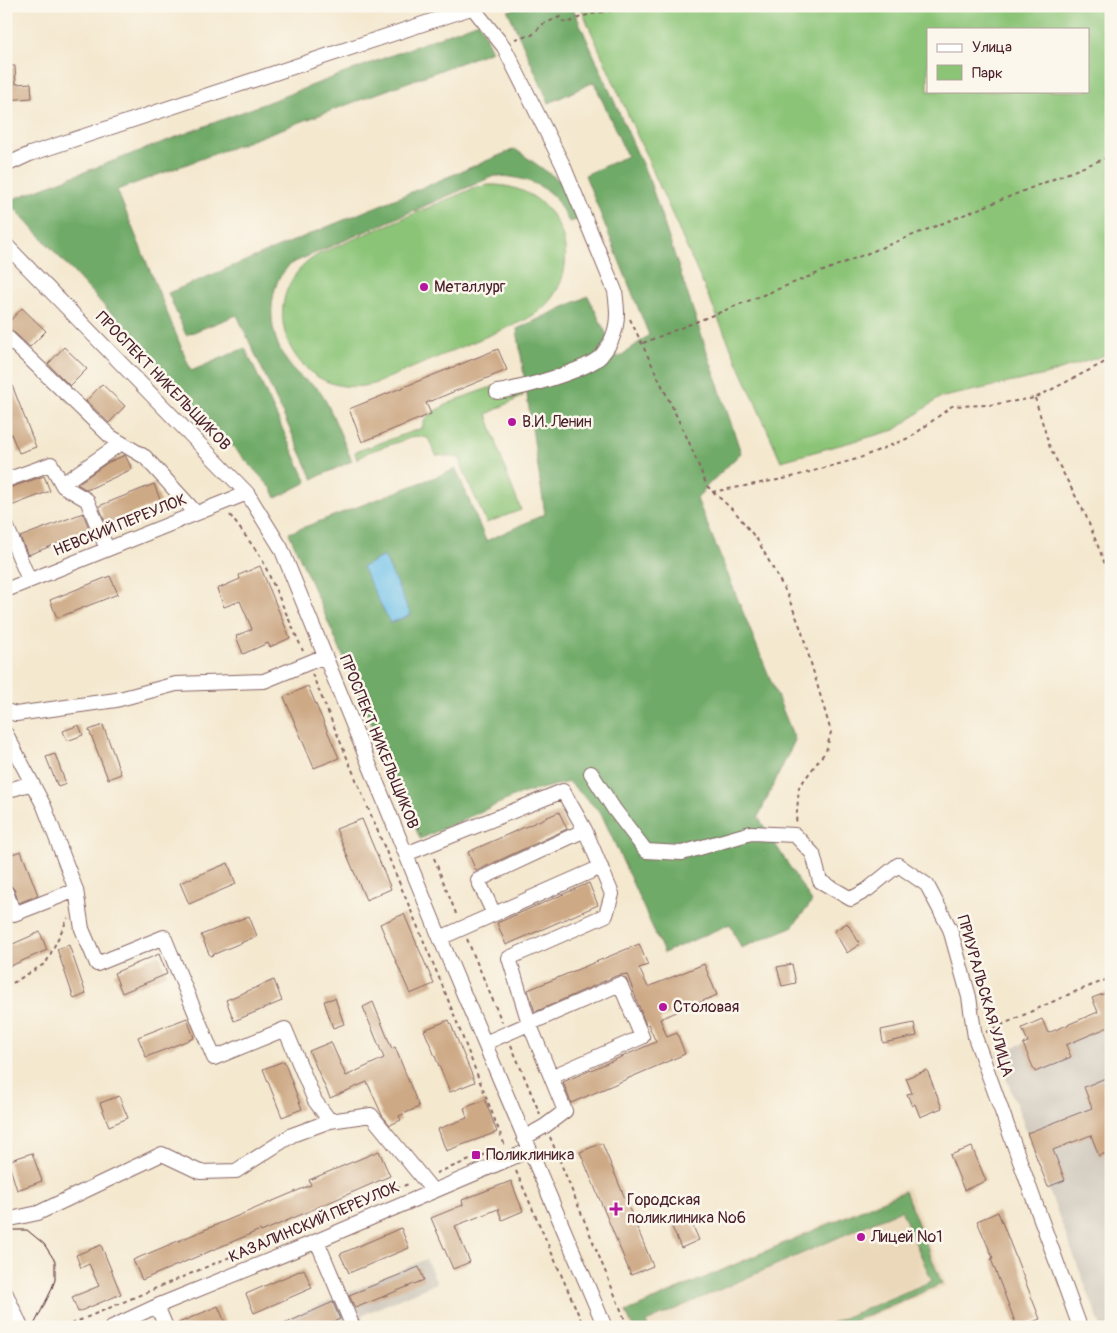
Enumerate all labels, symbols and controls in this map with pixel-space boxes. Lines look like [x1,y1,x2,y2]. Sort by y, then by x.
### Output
legend [927,28,1090,92]
text: Улица [972,38,1012,57]
text: Парк [972,64,1003,83]
place label: Металлург [434,277,506,297]
marker: Металлург [418,281,430,293]
street label: ПРОСПЕКТ НИКЕЛЬЩИКОВ [91,307,235,455]
place label: В.И. Ленин [522,412,592,432]
marker: В.И. Ленин [506,416,518,428]
street label: НЕВСКИЙ ПЕРЕУЛОК [50,489,190,561]
street label: ПРОСПЕКТ НИКЕЛЬЩИКОВ [335,652,423,832]
street label: ПРИУРАЛЬСКАЯ УЛИЦА [952,913,1018,1079]
place label: Столовая [673,997,739,1017]
marker: Столовая [657,1001,669,1013]
place label: Поликлиника [486,1145,574,1165]
marker: Поликлиника [470,1149,482,1161]
street label: КАЗАЛИНСКИЙ ПЕРЕУЛОК [226,1177,402,1267]
place label: Городская поликлиника №6 [627,1190,746,1228]
marker: Городская поликлиника №6 [609,1202,623,1216]
place label: Лицей №1 [870,1227,942,1247]
marker: Лицей №1 [855,1231,867,1243]

